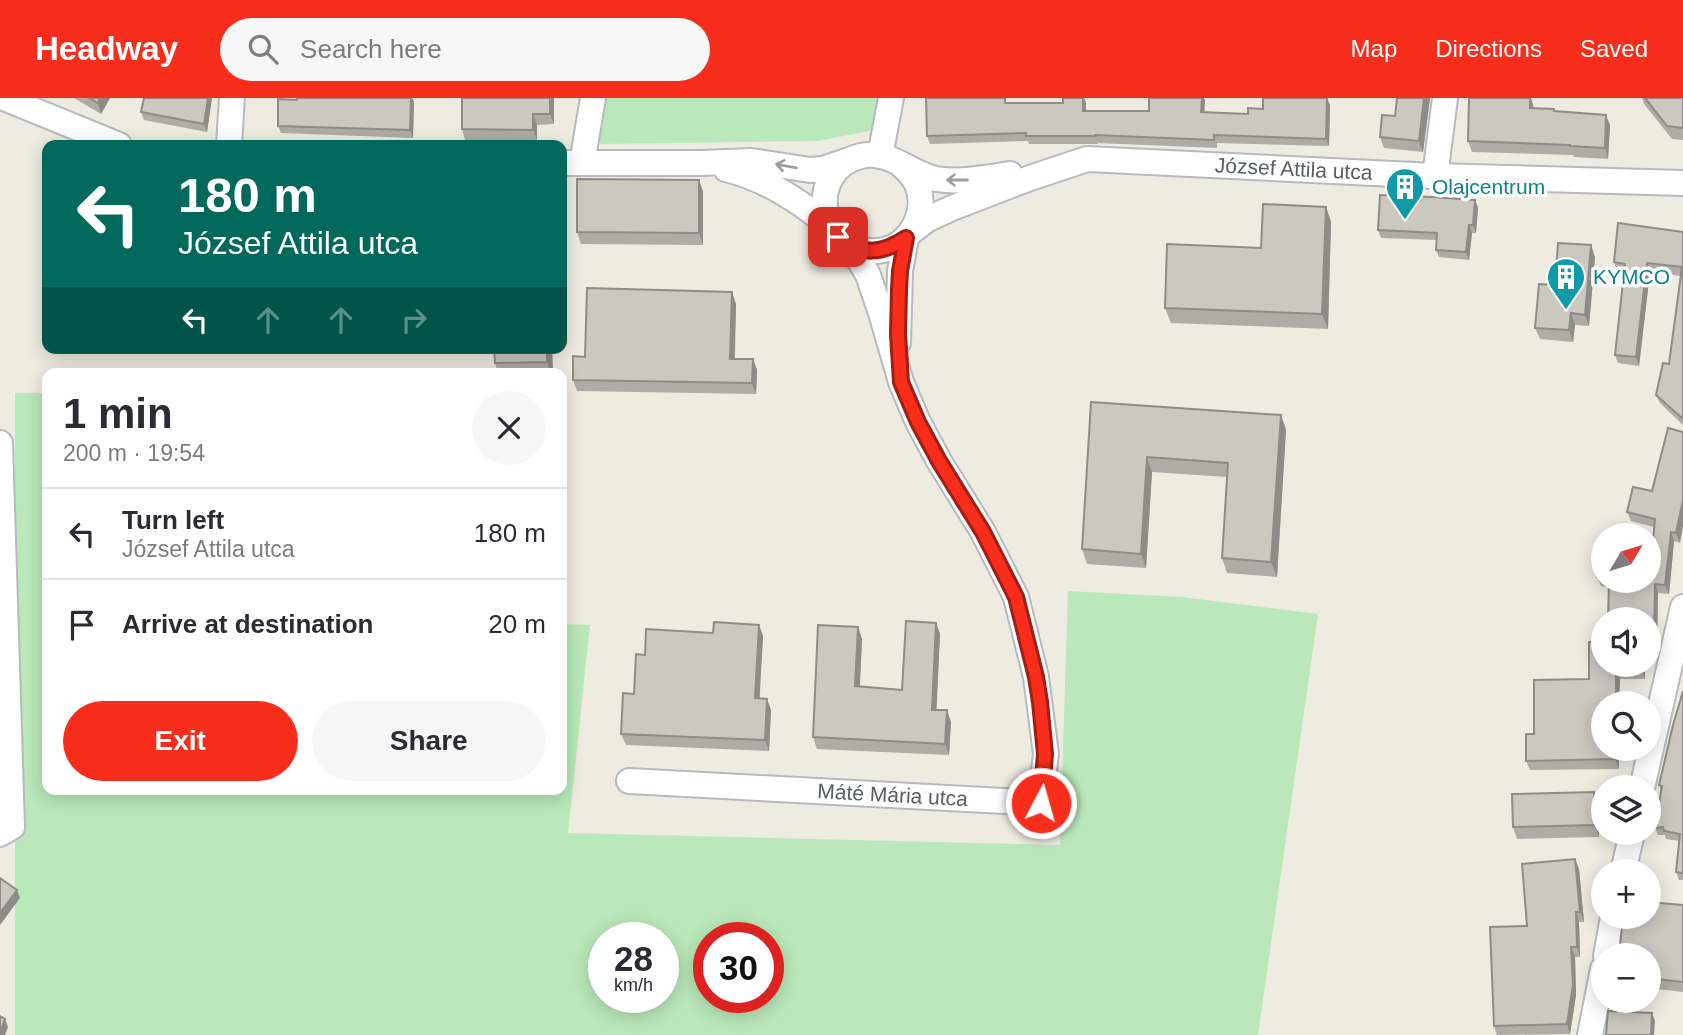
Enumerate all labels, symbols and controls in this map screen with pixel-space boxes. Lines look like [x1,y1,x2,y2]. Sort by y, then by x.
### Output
search box [220,18,710,81]
text: Headway [35,30,178,67]
icon: search [244,30,282,68]
text: Search here [300,34,442,64]
text: Map [1351,35,1397,62]
text: Directions [1435,35,1542,62]
text: Saved [1580,35,1648,62]
street label: József Attila utca [1214,153,1373,184]
one-way arrow [775,159,798,172]
building icon: Olajcentrum [1384,166,1426,221]
icon: left [63,168,154,259]
text: 180 m [178,168,317,222]
one-way arrow [946,173,969,187]
place label: Olajcentrum [1432,175,1545,198]
pin [808,207,868,267]
icon: arrive [819,218,857,256]
text: József Attila utca [178,225,418,261]
building icon: KYMCO [1545,256,1587,311]
place label: KYMCO [1593,265,1670,288]
icon: left [176,301,214,339]
icon: ahead [249,301,287,339]
icon: ahead [322,301,360,339]
icon: right [395,301,433,339]
text: 1 min [63,390,173,437]
button: close [472,391,546,465]
text: 200 m · 19:54 [63,440,205,466]
text: Turn left [122,505,224,535]
icon: left [63,515,101,553]
text: 180 m [474,518,546,548]
north arrow [1591,523,1661,593]
map controls [1591,523,1661,1013]
text: József Attila utca [122,536,295,562]
icon: arrive [63,606,101,644]
button: sound [1591,607,1661,677]
text: Arrive at destination [122,609,373,639]
text: 20 m [488,609,546,639]
button: search [1591,691,1661,761]
button: Exit [63,701,298,781]
button: Share [312,701,546,781]
position arrow [1004,766,1078,840]
button: layers [1591,775,1661,845]
street label: Máté Mária utca [817,779,969,810]
button: + [1591,859,1661,929]
speed limit sign: 30 [693,922,784,1013]
text: 28 [614,939,653,978]
button: − [1591,943,1661,1013]
text: km/h [614,975,653,995]

